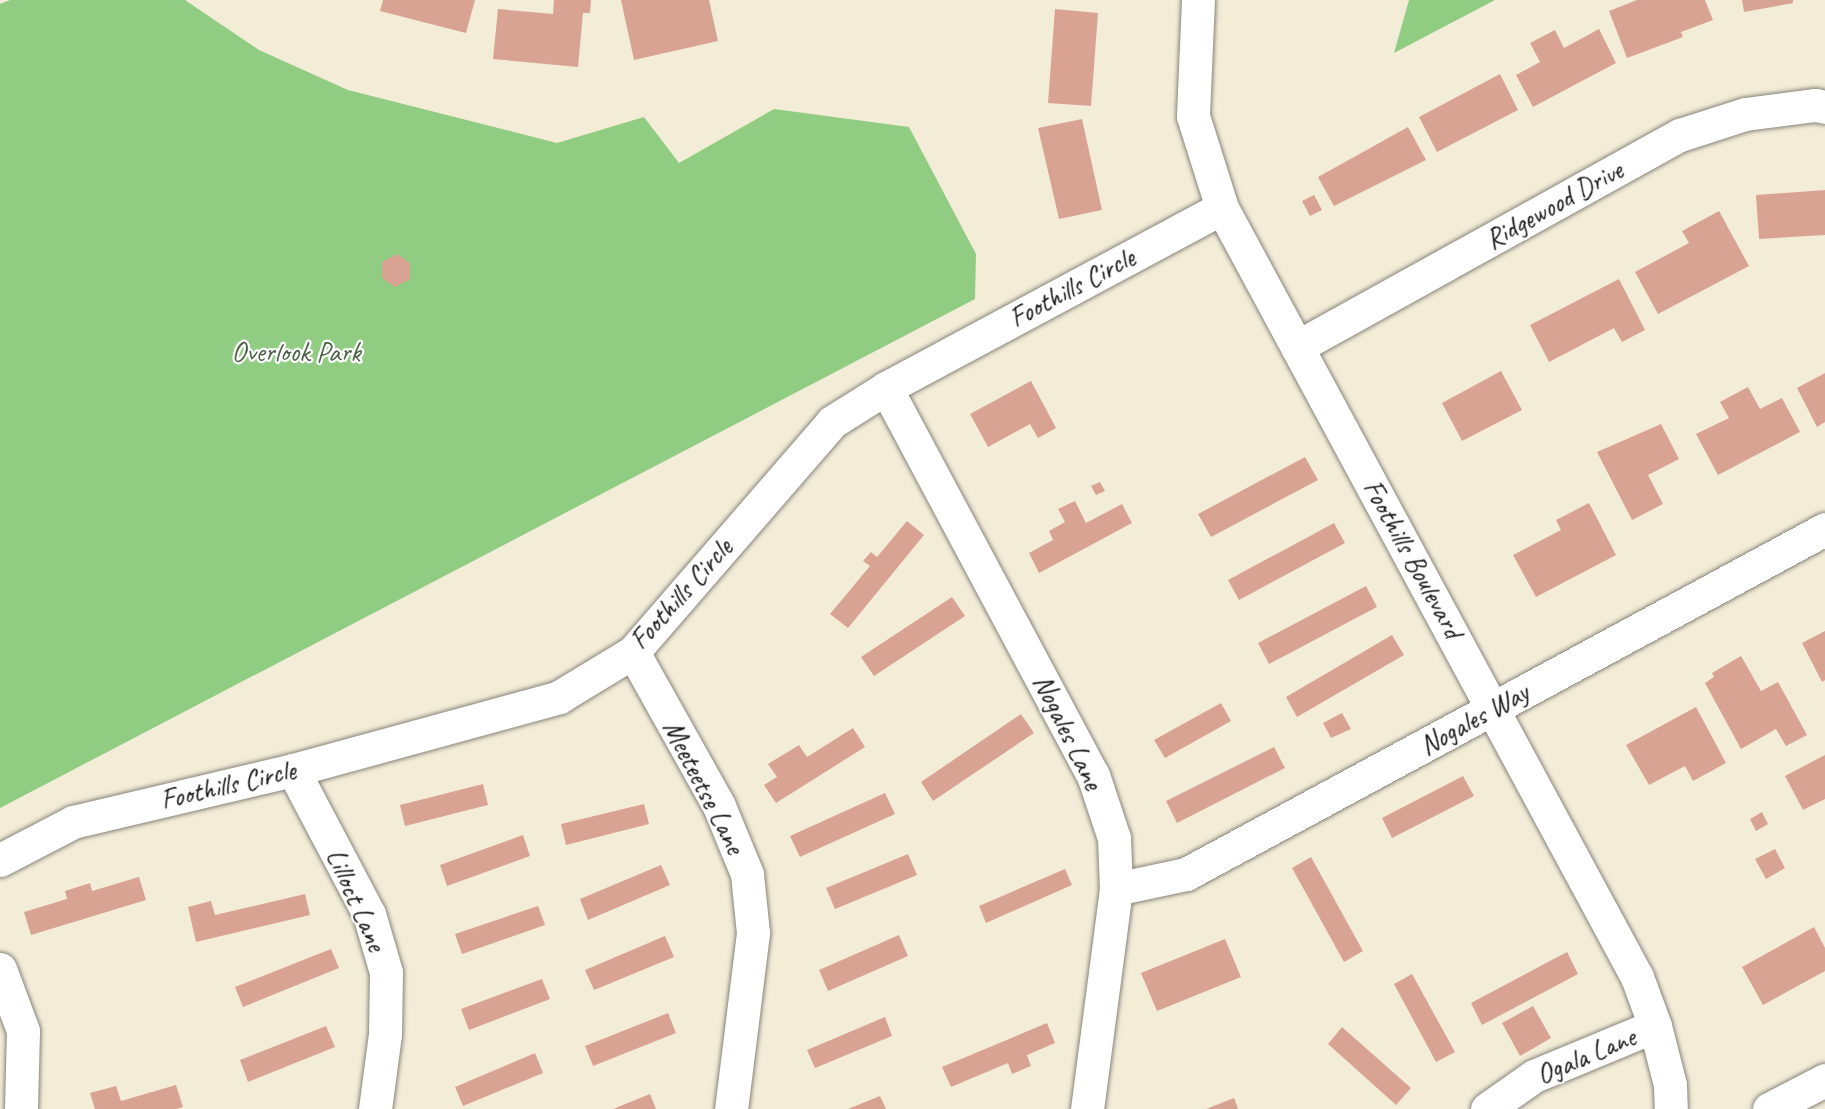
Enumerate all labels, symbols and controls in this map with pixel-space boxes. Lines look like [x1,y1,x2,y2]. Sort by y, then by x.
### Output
street label: Ridgewood Drive [1479,153,1629,257]
street label: Foothills Circle [1004,241,1140,335]
park label: Overlook Park [231,335,361,369]
street label: Foothills Boulevard [1356,474,1470,644]
street label: Foothills Circle [623,532,739,656]
street label: Nogales Lane [1026,669,1110,795]
street label: Nogales Way [1414,675,1534,763]
street label: Meeteetse Lane [656,714,752,860]
street label: Foothills Circle [157,753,299,817]
street label: Lilloct Lane [318,843,394,957]
street label: Ogala Lane [1531,1020,1641,1092]

